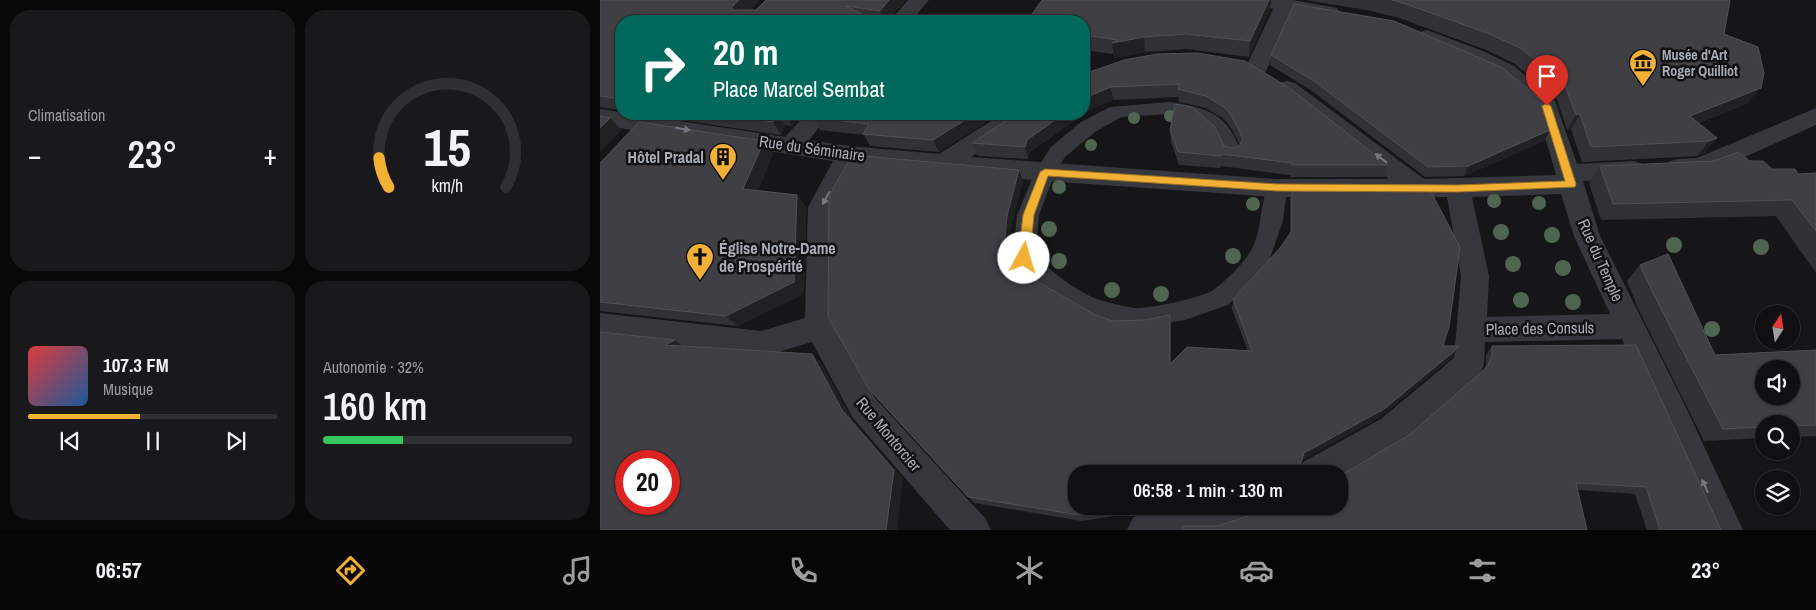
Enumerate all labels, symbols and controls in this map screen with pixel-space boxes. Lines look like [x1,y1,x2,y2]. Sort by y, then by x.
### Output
text: 20 m [713,29,778,76]
icon: right [630,35,695,100]
place label: Musée d'Art Roger Quilliot [1662,46,1738,80]
museum icon: Musée d'Art Roger Quilliot [1628,48,1658,87]
pin [1526,55,1568,106]
icon: arrive [1533,62,1561,90]
text: Place Marcel Sembat [713,74,884,104]
text: Climatisation [28,104,105,126]
text: 15 [424,112,471,182]
one-way arrow [675,125,691,133]
text: 23° [128,129,177,180]
street label: Rue du Séminaire [758,130,866,166]
text: − [28,136,41,174]
text: + [264,136,277,174]
building icon: Hôtel Pradal [708,142,738,181]
place label: Hôtel Pradal [627,146,704,168]
one-way arrow [1374,153,1388,163]
text: km/h [432,174,463,198]
one-way arrow [822,191,831,204]
street label: Rue du Temple [1573,215,1629,305]
position arrow [997,231,1049,283]
place label: Église Notre-Dame de Prospérité [719,237,836,277]
church icon: Église Notre-Dame de Prospérité [685,242,715,281]
north arrow [1755,305,1800,350]
map controls [1755,305,1800,515]
street label: Place des Consuls [1485,316,1595,340]
text: 107.3 FM [103,352,169,378]
text: Autonomie · 32% [323,356,424,378]
button: sound [1755,360,1800,405]
text: Musique [103,378,153,400]
text: 160 km [323,381,427,432]
street label: Rue Montorcier [852,392,927,476]
button: search [1755,415,1800,460]
icon: previous [56,427,84,455]
icon: pause [139,427,167,455]
icon: next [222,427,250,455]
speed limit sign: 20 [615,450,680,515]
button: layers [1755,470,1800,515]
text: 06:58 · 1 min · 130 m [1133,477,1283,503]
one-way arrow [1701,479,1709,493]
icon: directions [333,553,368,588]
icon: music [560,553,595,588]
icon: phone [786,553,821,588]
icon: climate [1012,553,1047,588]
icon: car [1239,553,1274,588]
icon: filters [1465,553,1500,588]
text: 06:57 [96,555,142,585]
text: 23° [1691,555,1720,585]

